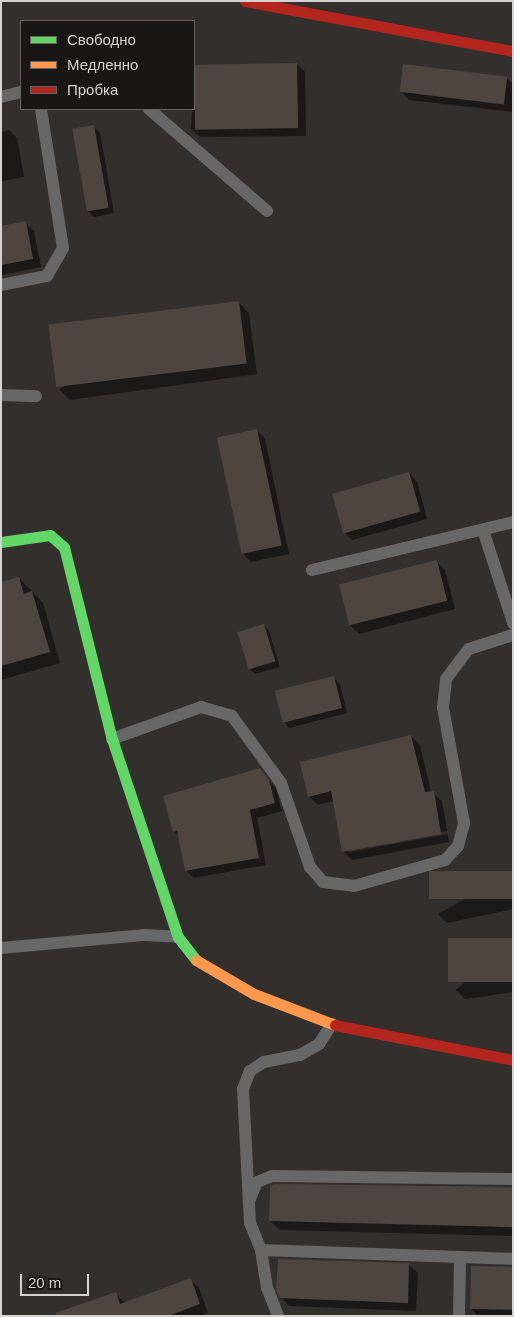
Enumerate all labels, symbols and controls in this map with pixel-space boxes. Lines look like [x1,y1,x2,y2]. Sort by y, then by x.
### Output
legend [20,20,195,110]
text: Свободно [67,31,136,48]
text: Медленно [67,56,138,73]
text: Пробка [67,81,118,98]
scale bar [22,1264,91,1296]
text: 20 m [28,1274,61,1291]

